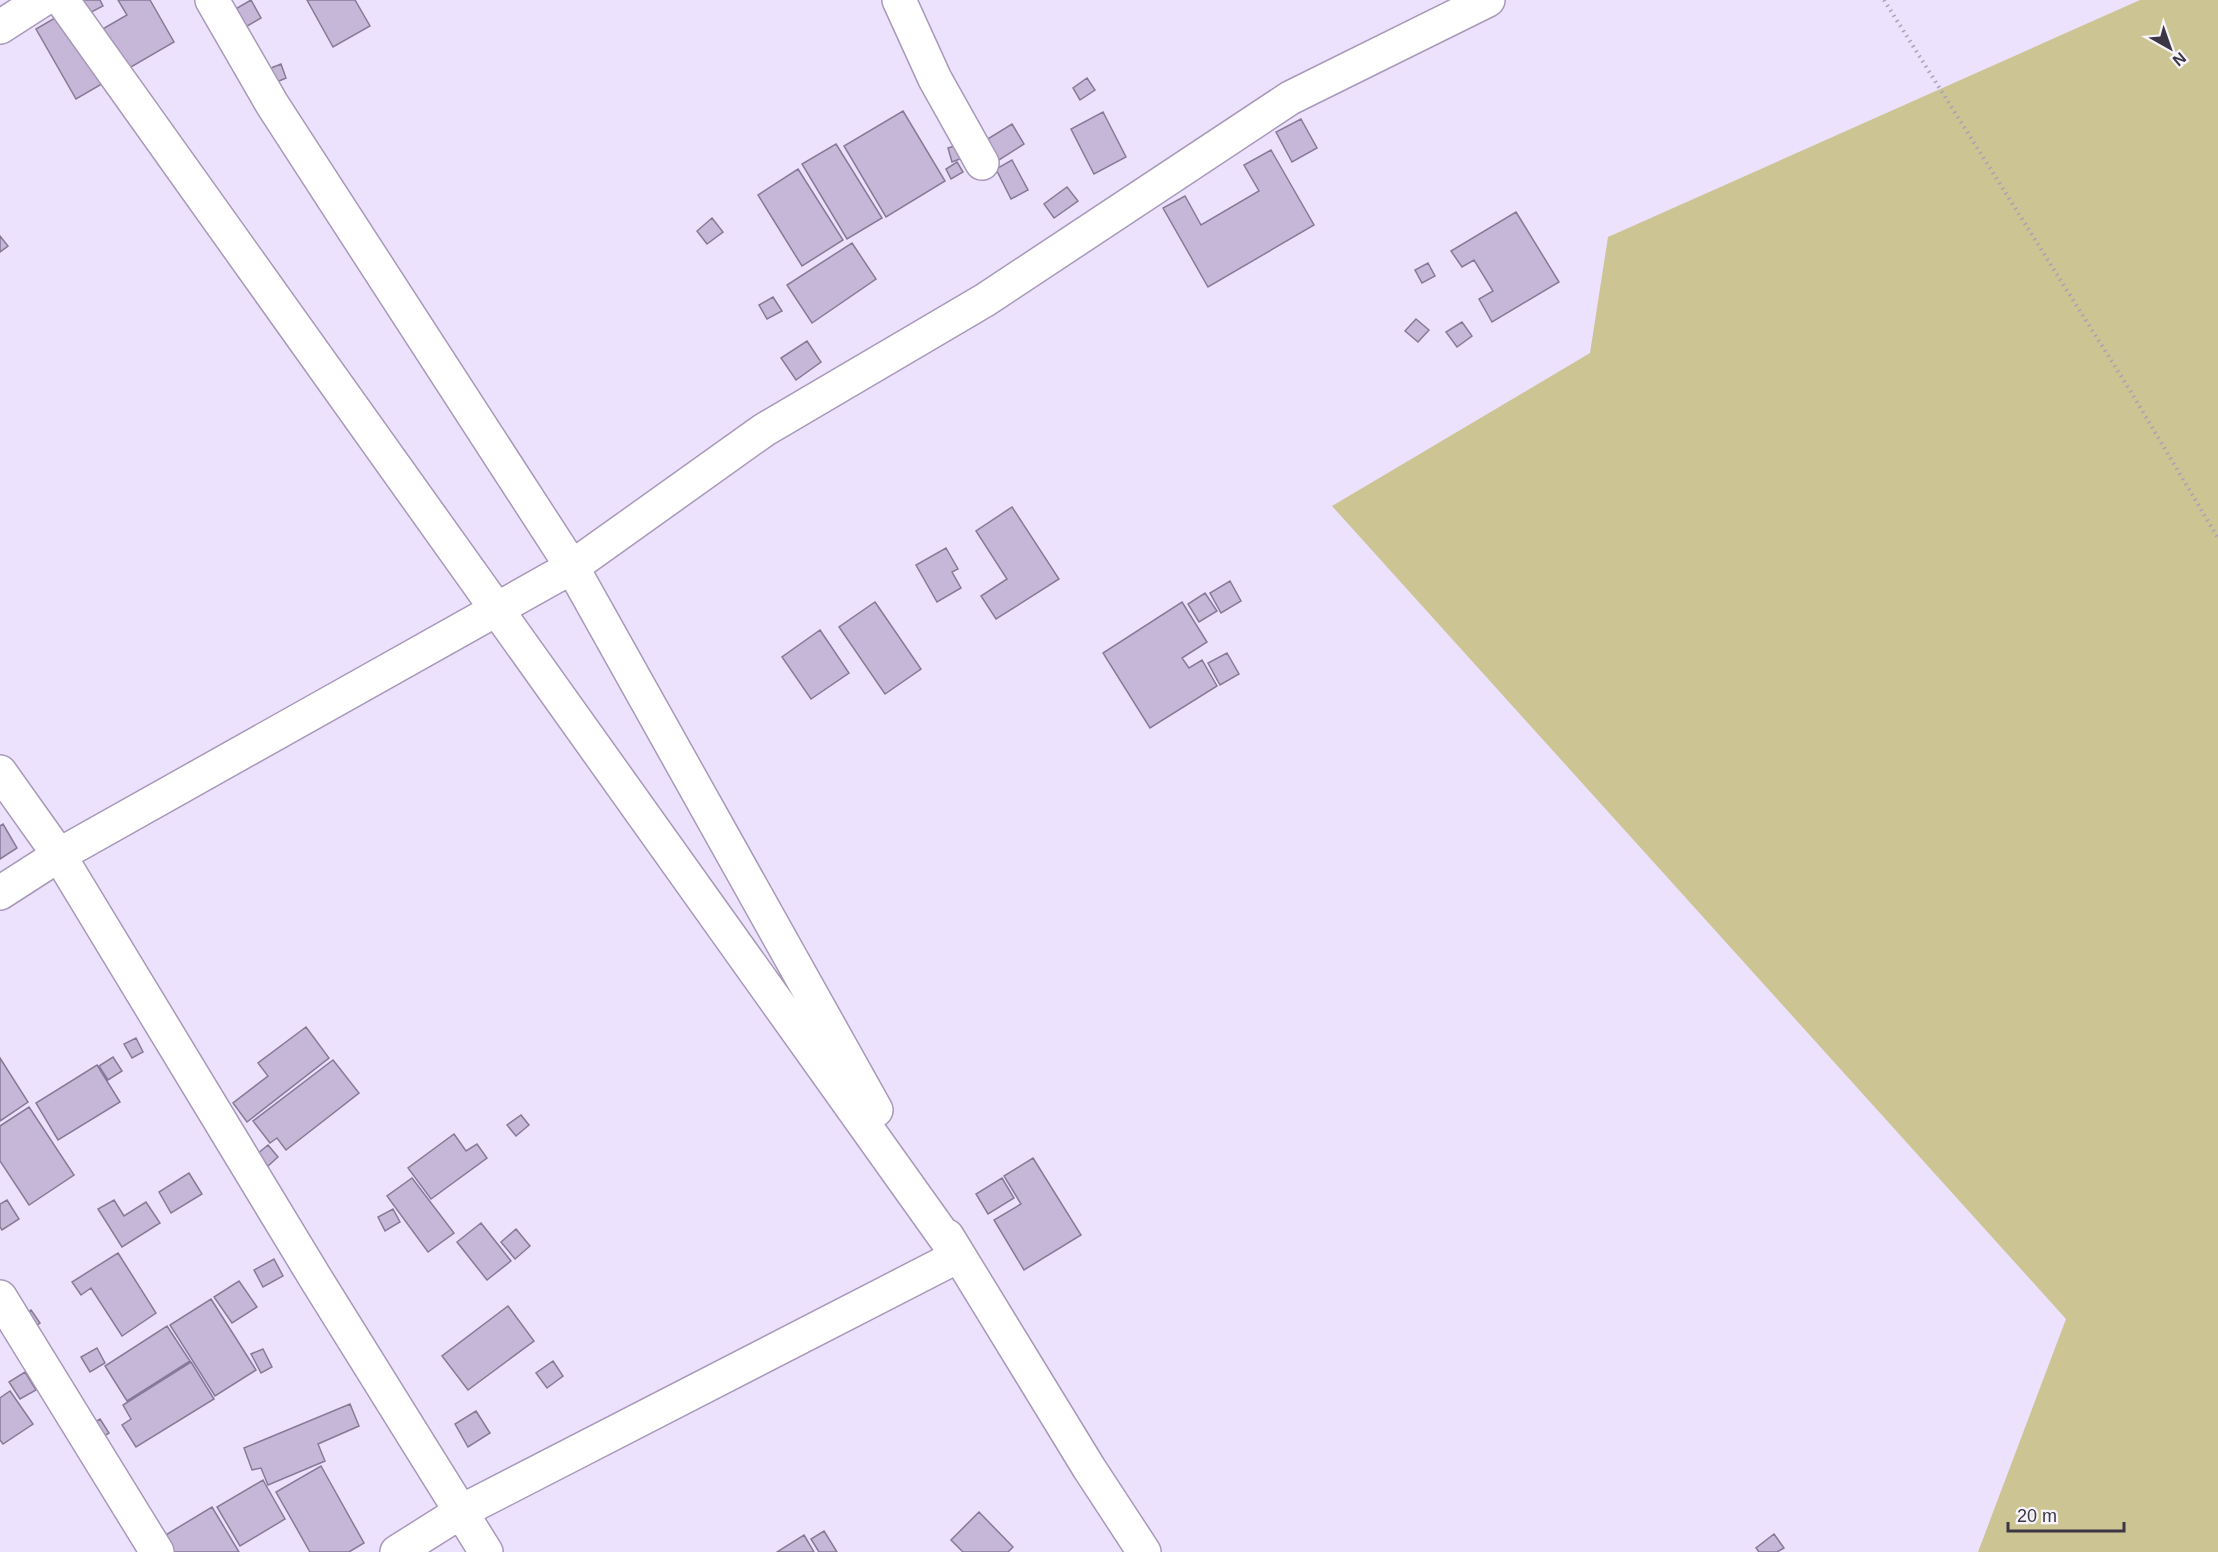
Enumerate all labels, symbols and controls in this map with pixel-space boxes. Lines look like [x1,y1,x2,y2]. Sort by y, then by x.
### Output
north arrow [2140,18,2200,78]
text: N [2169,49,2189,69]
scale bar [2008,1495,2124,1533]
text: 20 m [2017,1506,2057,1526]

